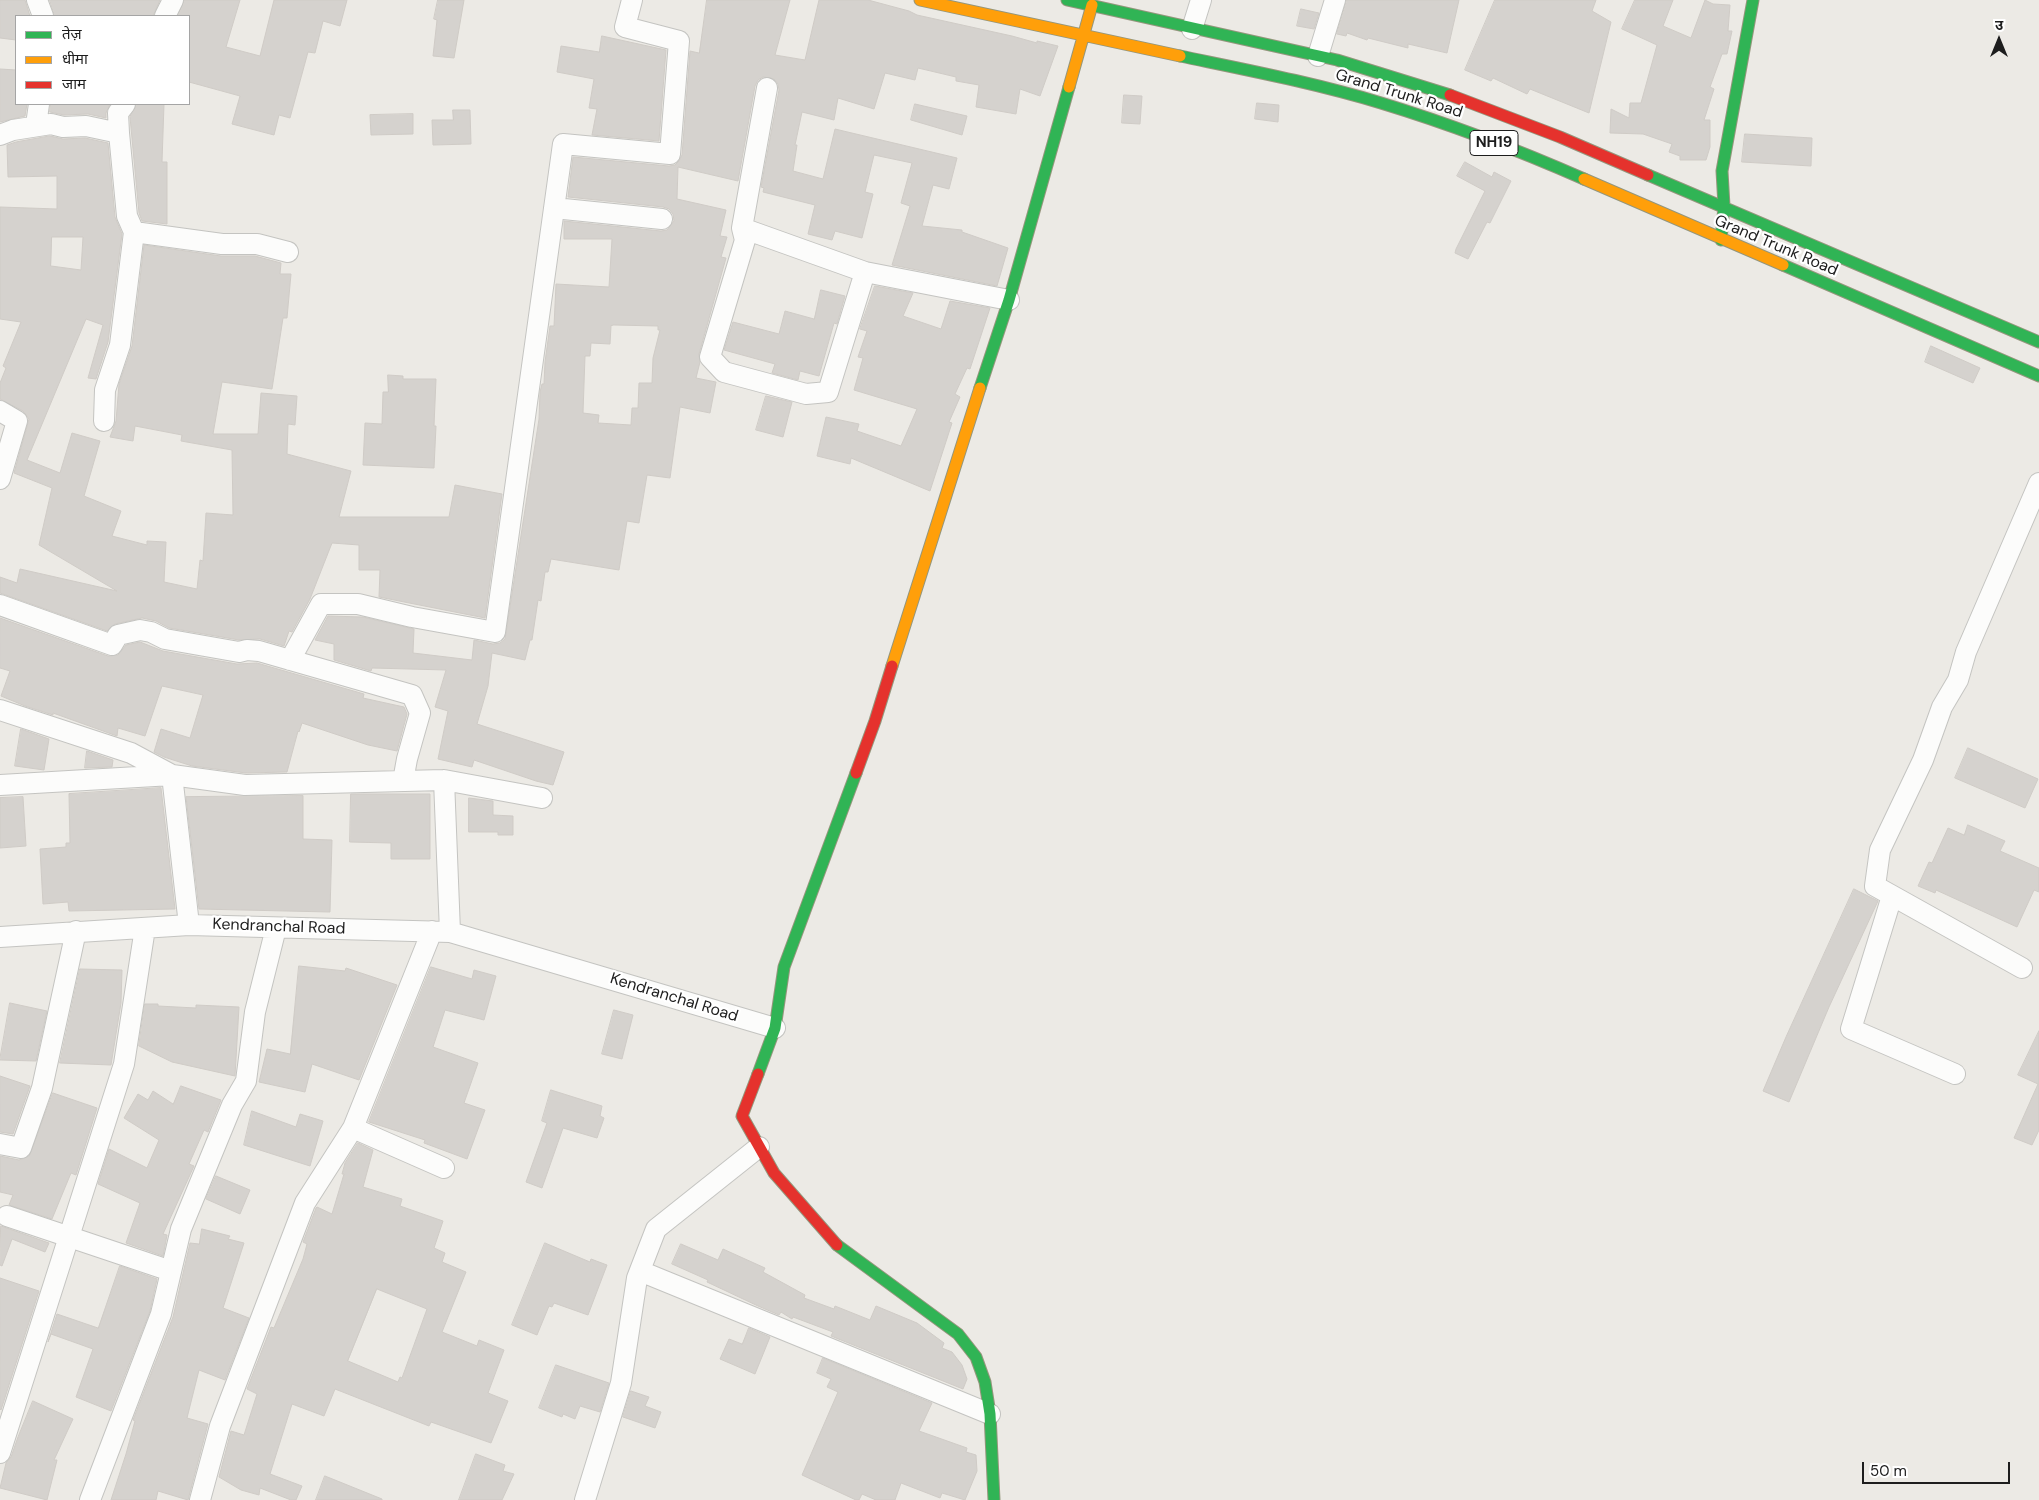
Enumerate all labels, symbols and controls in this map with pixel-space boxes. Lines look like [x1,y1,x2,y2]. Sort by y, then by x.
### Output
legend [15,15,190,105]
north arrow [1974,15,2024,65]
text: उ [1995,16,2003,34]
text: तेज़ [62,24,82,44]
text: धीमा [62,49,88,69]
street label: Grand Trunk Road [1333,66,1465,122]
text: जाम [62,74,86,94]
road number: NH19 [1470,130,1518,156]
street label: Grand Trunk Road [1711,211,1841,281]
street label: Kendranchal Road [212,915,346,939]
street label: Kendranchal Road [608,969,740,1027]
scale bar [1864,1452,2012,1484]
text: 50 m [1870,1461,1907,1481]

